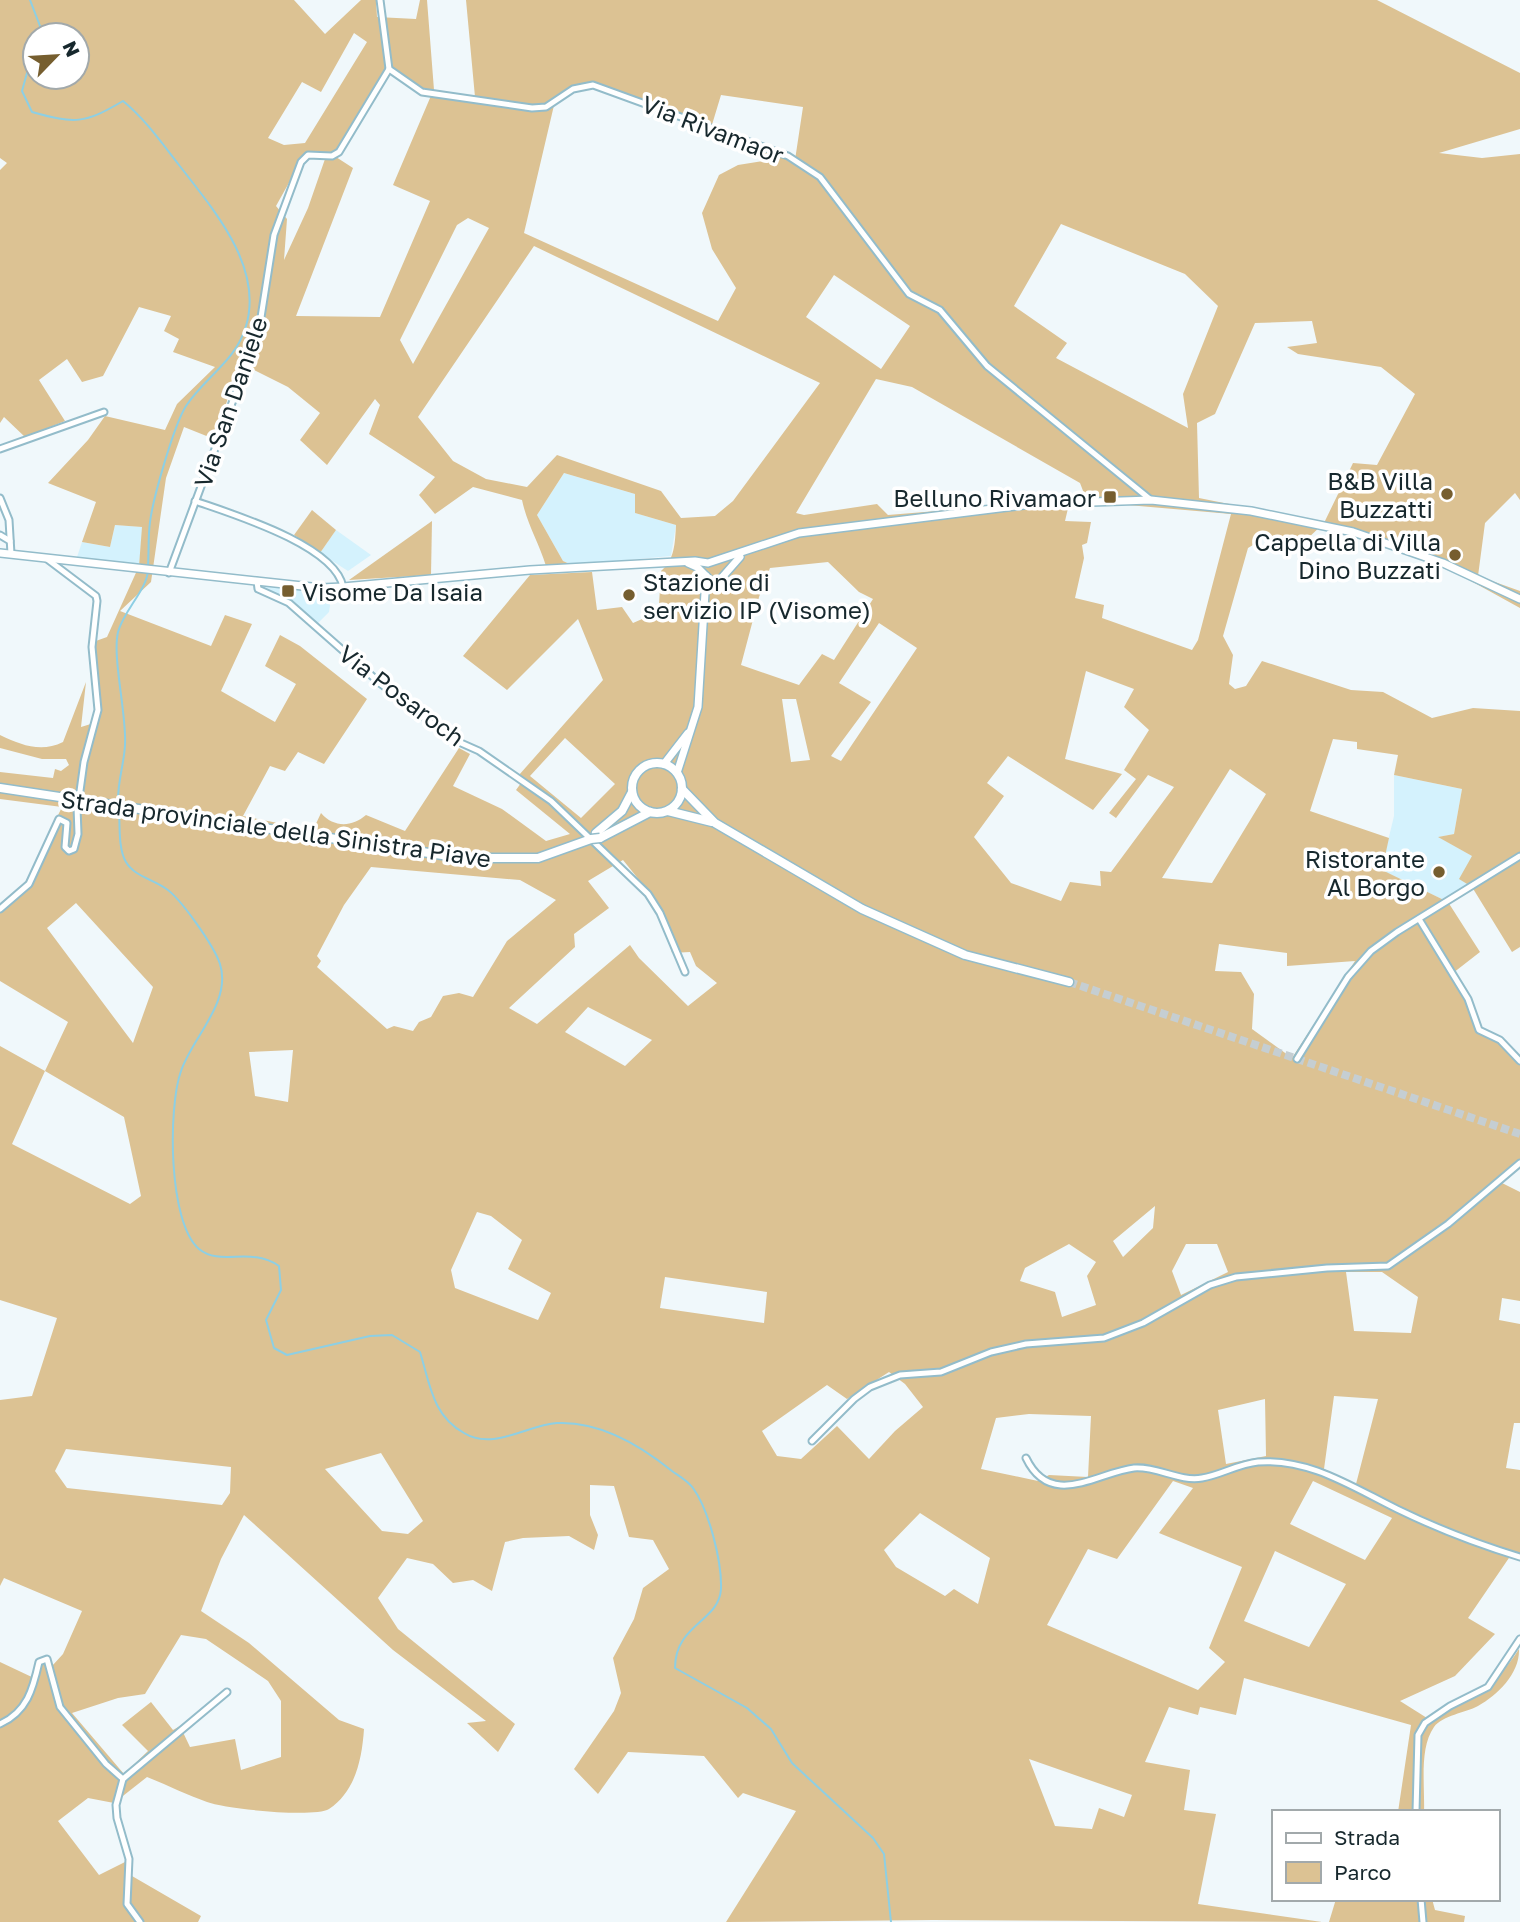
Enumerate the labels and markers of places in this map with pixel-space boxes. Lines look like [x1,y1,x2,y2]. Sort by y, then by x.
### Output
place label: B&B Villa Buzzatti [1327,466,1433,523]
place label: Belluno Rivamaor [893,483,1096,512]
marker: B&B Villa Buzzatti [1439,486,1455,502]
marker: Belluno Rivamaor [1102,489,1118,505]
place label: Cappella di Villa Dino Buzzati [1254,527,1441,584]
marker: Cappella di Villa Dino Buzzati [1447,547,1463,563]
place label: Stazione di servizio IP (Visome) [643,567,871,624]
place label: Visome Da Isaia [302,577,483,606]
marker: Visome Da Isaia [280,583,296,599]
marker: Stazione di servizio IP (Visome) [621,587,637,603]
place label: Ristorante Al Borgo [1305,844,1425,901]
marker: Ristorante Al Borgo [1431,864,1447,880]

